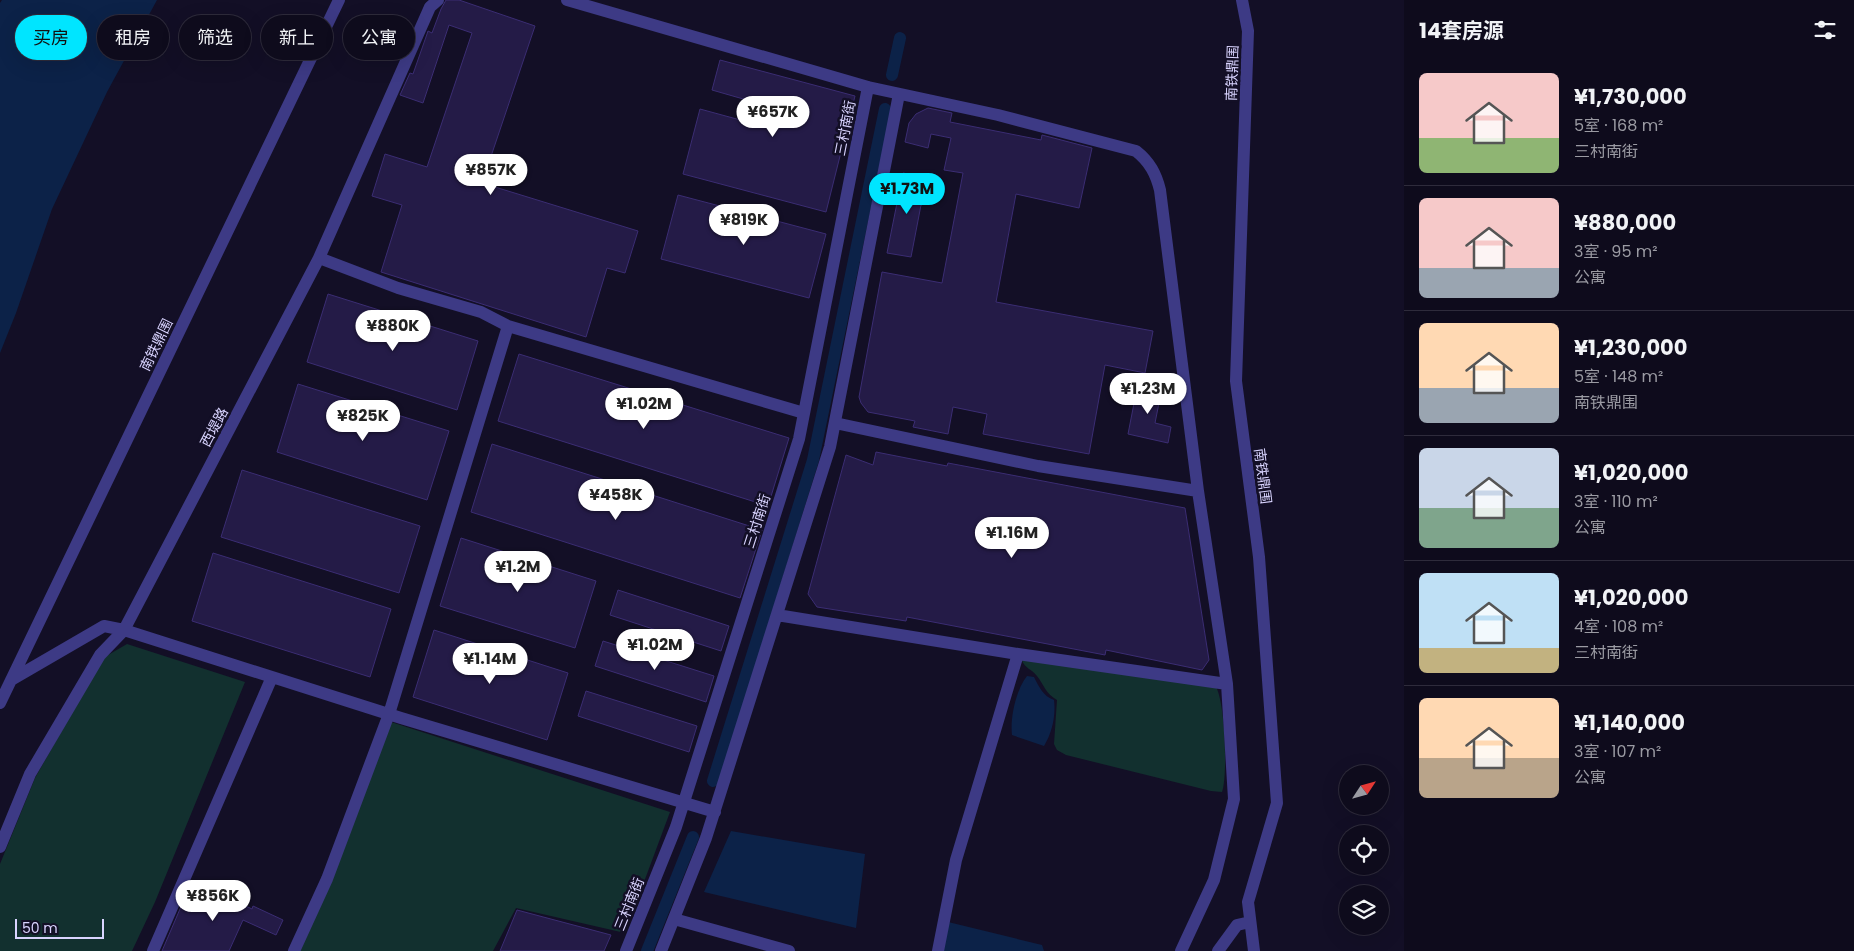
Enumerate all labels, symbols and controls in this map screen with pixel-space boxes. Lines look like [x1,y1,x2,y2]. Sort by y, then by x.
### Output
chip: 买房 [15,15,87,60]
chip: 租房 [97,15,169,60]
chip: 筛选 [179,15,251,60]
chip: 新上 [261,15,333,60]
chip: 公寓 [343,15,415,60]
text: 14套房源 [1419,16,1504,45]
icon: filters [1811,16,1839,44]
street label: 南铁鼎围 [1221,45,1243,101]
text: ¥1,730,000 [1574,82,1687,111]
icon: home [1459,93,1519,153]
pin: ¥657K [738,96,808,138]
street label: 三村南街 [830,99,860,157]
text: ¥657K [747,100,799,123]
text: 5室 · 168 m² [1574,114,1663,137]
text: 三村南街 [1574,140,1638,163]
pin: ¥857K [456,154,526,196]
text: ¥857K [465,158,517,181]
pin: ¥1.73M [866,172,948,215]
text: ¥1.73M [880,177,934,200]
pin: ¥819K [709,204,779,246]
text: ¥819K [720,208,768,231]
text: ¥880,000 [1574,208,1676,237]
icon: home [1459,218,1519,278]
text: 3室 · 95 m² [1574,240,1658,263]
text: 公寓 [1574,266,1606,289]
pin: ¥880K [358,310,428,352]
text: ¥880K [366,314,420,337]
street label: 南铁鼎围 [135,315,177,375]
text: ¥1,230,000 [1574,333,1688,362]
icon: home [1459,343,1519,403]
text: 5室 · 148 m² [1574,365,1663,388]
pin: ¥1.23M [1107,372,1189,415]
text: ¥1.23M [1121,377,1175,400]
pin: ¥1.02M [603,388,685,430]
text: 南铁鼎围 [1574,391,1638,414]
text: ¥1.02M [616,392,672,415]
pin: ¥825K [328,400,398,442]
street label: 西堤路 [195,404,233,450]
text: ¥825K [337,404,389,427]
street label: 南铁鼎围 [1250,447,1276,505]
text: ¥1,020,000 [1574,458,1689,487]
icon: home [1459,468,1519,528]
pin: ¥458K [581,478,651,521]
text: ¥458K [589,483,643,506]
text: 3室 · 110 m² [1574,490,1658,513]
street label: 三村南街 [739,491,775,551]
pin: ¥1.16M [971,516,1053,559]
text: 公寓 [1574,516,1606,539]
text: ¥1.16M [986,521,1038,544]
pin: ¥1.2M [483,550,553,593]
text: ¥1.2M [495,555,541,578]
text: ¥1,020,000 [1574,583,1689,612]
icon: home [1459,593,1519,653]
text: 4室 · 108 m² [1574,615,1663,638]
pin: ¥1.02M [614,628,696,671]
text: ¥1.02M [627,633,683,656]
text: 三村南街 [1574,641,1638,664]
pin: ¥1.14M [449,642,531,685]
text: ¥1.14M [464,647,516,670]
text: ¥1,140,000 [1574,708,1685,737]
icon: home [1459,718,1519,778]
text: 3室 · 107 m² [1574,740,1661,763]
north arrow [1339,765,1389,815]
map controls [1339,765,1389,935]
text: 公寓 [1574,766,1606,789]
button: locate [1339,825,1389,875]
street label: 三村南街 [609,874,649,934]
pin: ¥856K [178,880,248,922]
text: ¥856K [187,884,239,907]
button: layers [1339,885,1389,935]
scale bar [15,916,104,939]
text: 50 m [22,918,58,938]

